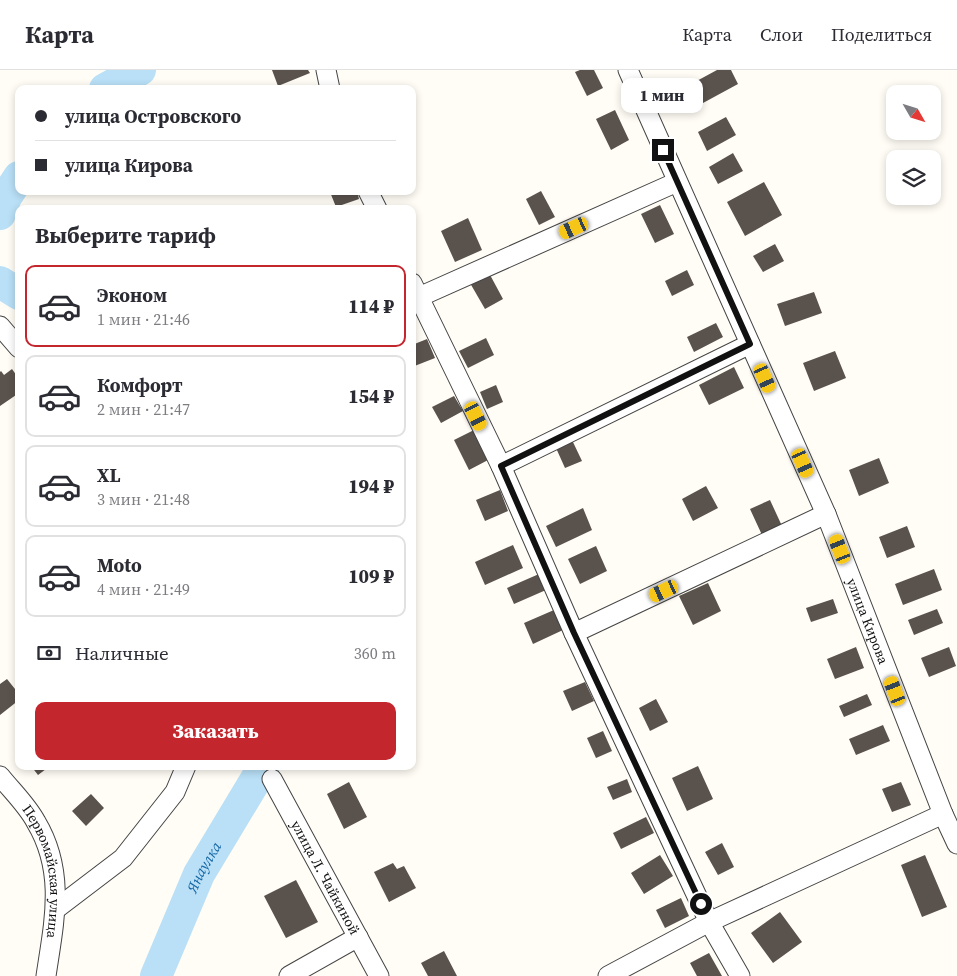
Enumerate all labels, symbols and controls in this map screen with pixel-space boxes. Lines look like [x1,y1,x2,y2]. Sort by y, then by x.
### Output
text: Карта [25,18,94,51]
text: Карта [682,22,732,47]
text: Слои [760,22,803,47]
text: Поделиться [831,22,932,47]
callout: 1 мин [622,78,704,112]
text: 1 мин [640,84,684,106]
north arrow [886,85,941,140]
map controls [886,85,941,205]
text: улица Островского [65,103,241,129]
route end [652,139,674,161]
button: layers [886,150,941,205]
text: улица Кирова [65,152,193,178]
car [557,215,590,241]
text: Выберите тариф [35,220,216,250]
text: Эконом [97,282,167,308]
icon: car [37,284,82,329]
text: 114 ₽ [348,293,394,319]
text: 1 мин · 21:46 [97,308,190,330]
car [752,361,777,395]
text: Комфорт [97,372,183,398]
icon: car [37,374,82,419]
text: 154 ₽ [348,383,394,409]
text: 2 мин · 21:47 [97,398,190,420]
car [462,399,489,433]
car [790,446,815,480]
text: XL [97,462,120,488]
icon: car [37,464,82,509]
text: 194 ₽ [348,473,394,499]
text: 3 мин · 21:48 [97,488,190,510]
car [827,532,852,566]
text: Moto [97,552,142,578]
icon: car [37,554,82,599]
text: 109 ₽ [348,563,394,589]
street label: улица Кирова [842,575,894,668]
text: 4 мин · 21:49 [97,578,190,600]
car [647,578,680,604]
icon: cash [35,639,63,667]
text: Наличные [75,640,169,666]
text: 360 m [354,642,396,664]
car [882,674,907,708]
button: Заказать [35,702,396,760]
street label: Первомайская улица [18,800,65,940]
street label: улица Л. Чайкиной [286,817,365,938]
water label: Янаулка [181,837,226,897]
route start [690,893,712,915]

